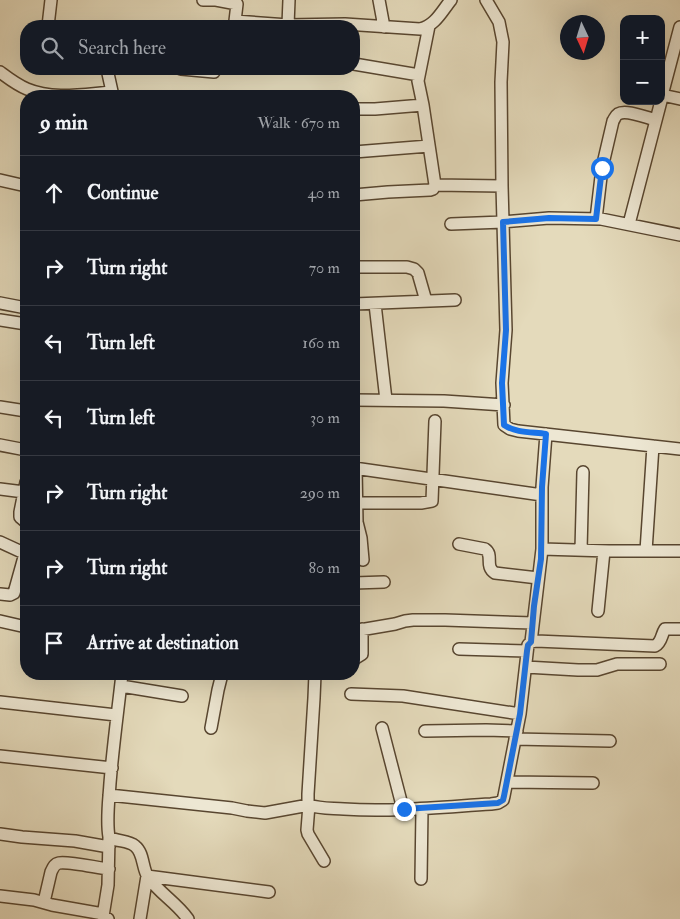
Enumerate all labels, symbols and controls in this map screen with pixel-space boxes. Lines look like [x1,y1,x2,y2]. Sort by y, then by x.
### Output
north arrow [560,15,605,60]
map controls [620,15,665,105]
button: + [620,15,665,60]
search box [20,20,360,75]
icon: search [38,34,66,62]
text: Search here [78,36,166,60]
button: − [620,60,665,105]
text: 9 min [40,109,88,136]
text: Walk · 670 m [258,113,340,133]
route start [591,157,614,180]
icon: ahead [40,179,68,207]
text: Continue [87,181,158,205]
text: 40 m [307,183,340,203]
icon: right [40,254,68,282]
text: Turn right [87,256,167,280]
text: 70 m [309,258,340,278]
icon: left [40,329,68,357]
text: Turn left [87,331,155,355]
text: 160 m [302,333,340,353]
icon: left [40,404,68,432]
text: Turn left [87,406,155,430]
text: 30 m [310,408,340,428]
icon: right [40,479,68,507]
text: Turn right [87,481,167,505]
text: 290 m [300,483,340,503]
icon: right [40,554,68,582]
text: Turn right [87,556,167,580]
text: 80 m [309,558,340,578]
icon: arrive [40,629,68,657]
text: Arrive at destination [87,631,239,655]
route end [393,798,416,821]

